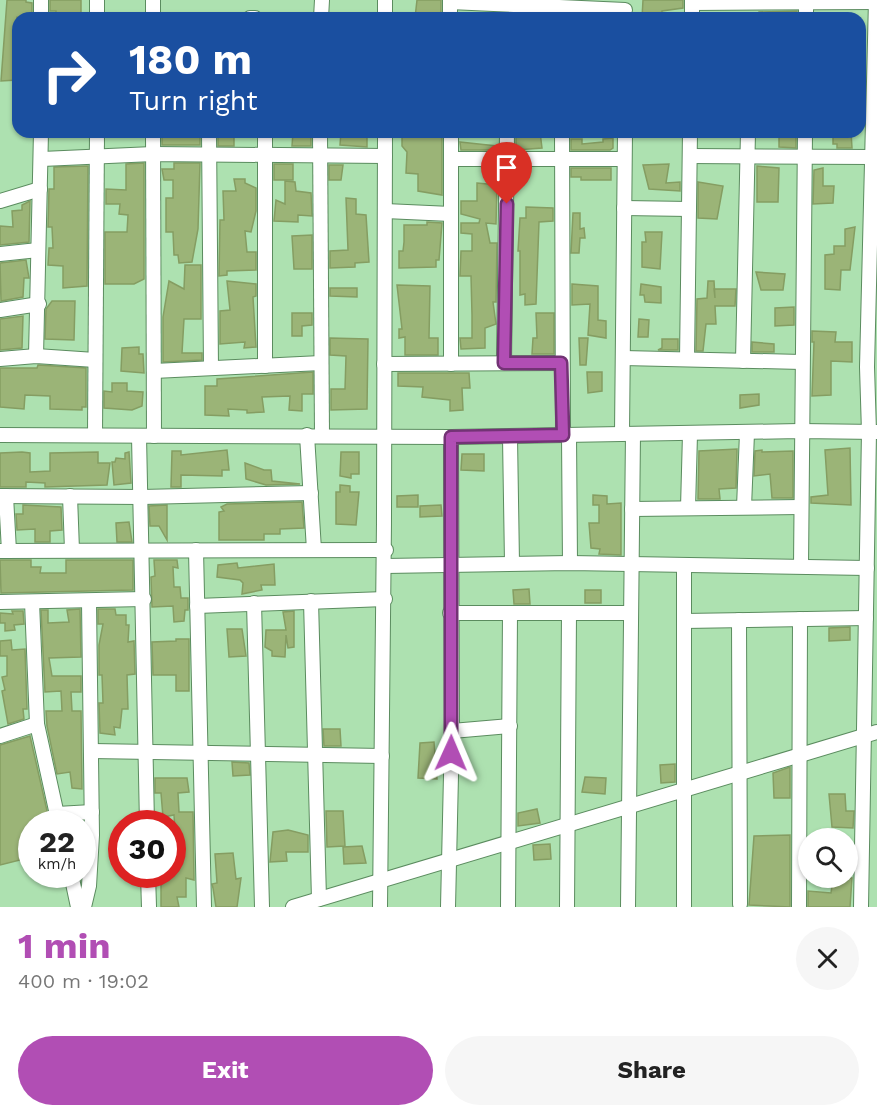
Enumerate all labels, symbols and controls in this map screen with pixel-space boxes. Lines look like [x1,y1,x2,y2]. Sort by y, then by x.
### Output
text: 180 m [129,35,252,84]
icon: right [30,36,108,114]
text: Turn right [129,85,258,117]
pin [481,142,532,204]
icon: arrive [490,151,523,184]
position arrow [419,721,483,785]
speed limit sign: 30 [108,810,186,888]
text: 22 [39,824,75,859]
map controls [798,828,858,888]
button: search [798,828,858,888]
text: km/h [38,855,76,873]
text: 1 min [18,925,110,967]
button: close [796,927,859,990]
text: 400 m · 19:02 [18,969,149,993]
button: Exit [18,1036,433,1105]
button: Share [445,1036,859,1105]

